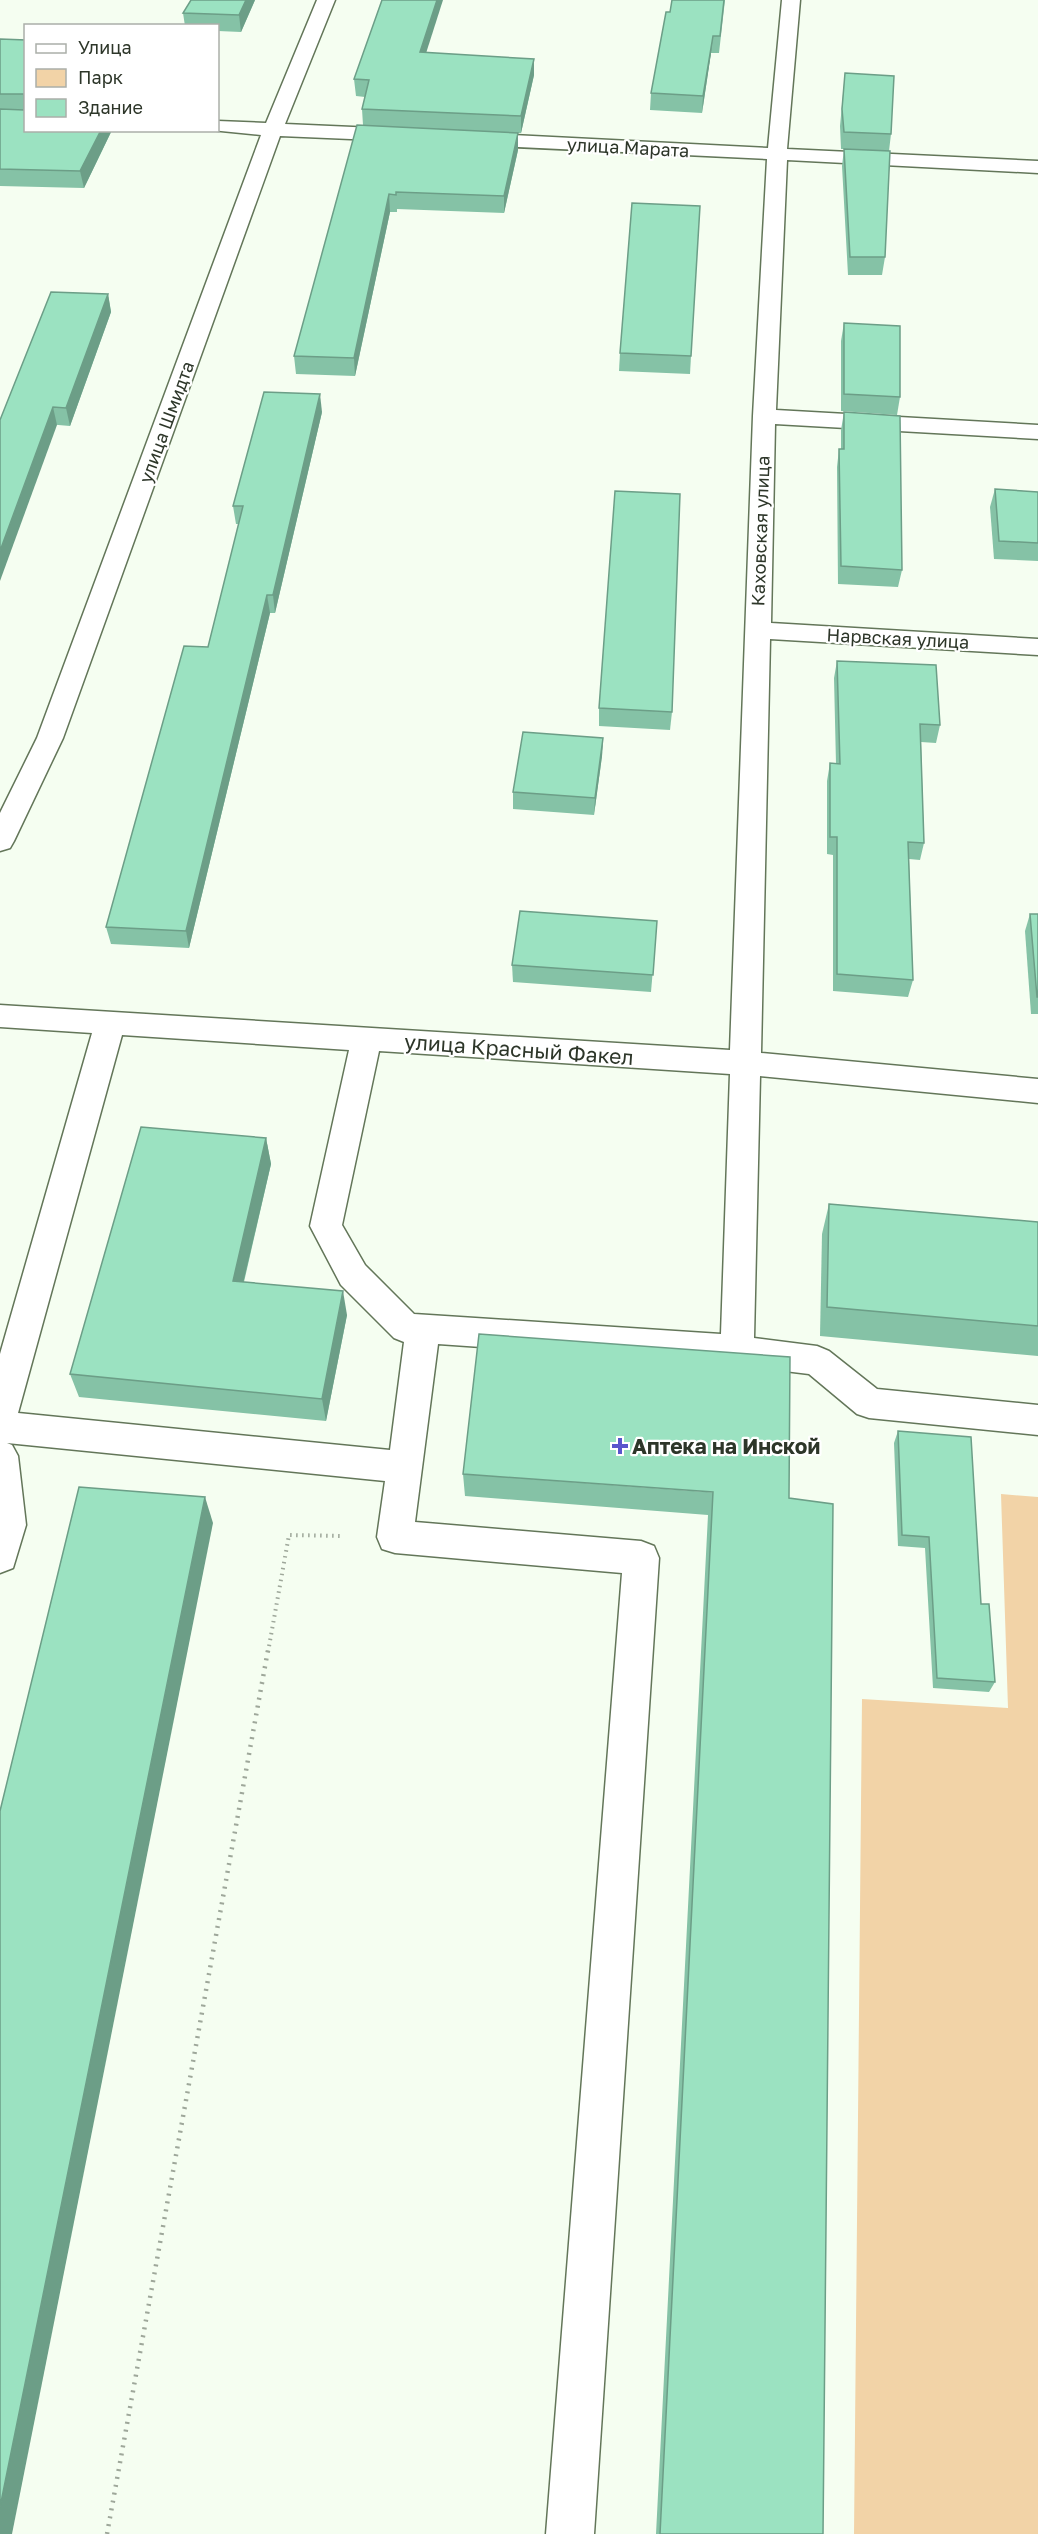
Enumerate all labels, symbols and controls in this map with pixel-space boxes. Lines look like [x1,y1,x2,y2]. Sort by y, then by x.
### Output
legend [24,24,219,132]
text: Улица [78,36,132,58]
text: Парк [78,66,123,88]
text: Здание [78,96,143,118]
street label: улица Марата [566,133,690,161]
street label: улица Шмидта [134,358,198,486]
street label: Каховская улица [746,455,774,607]
street label: Нарвская улица [826,623,970,653]
street label: улица Красный Факел [403,1028,635,1070]
place label: Аптека на Инской [632,1433,820,1459]
marker: Аптека на Инской [613,1439,627,1453]

